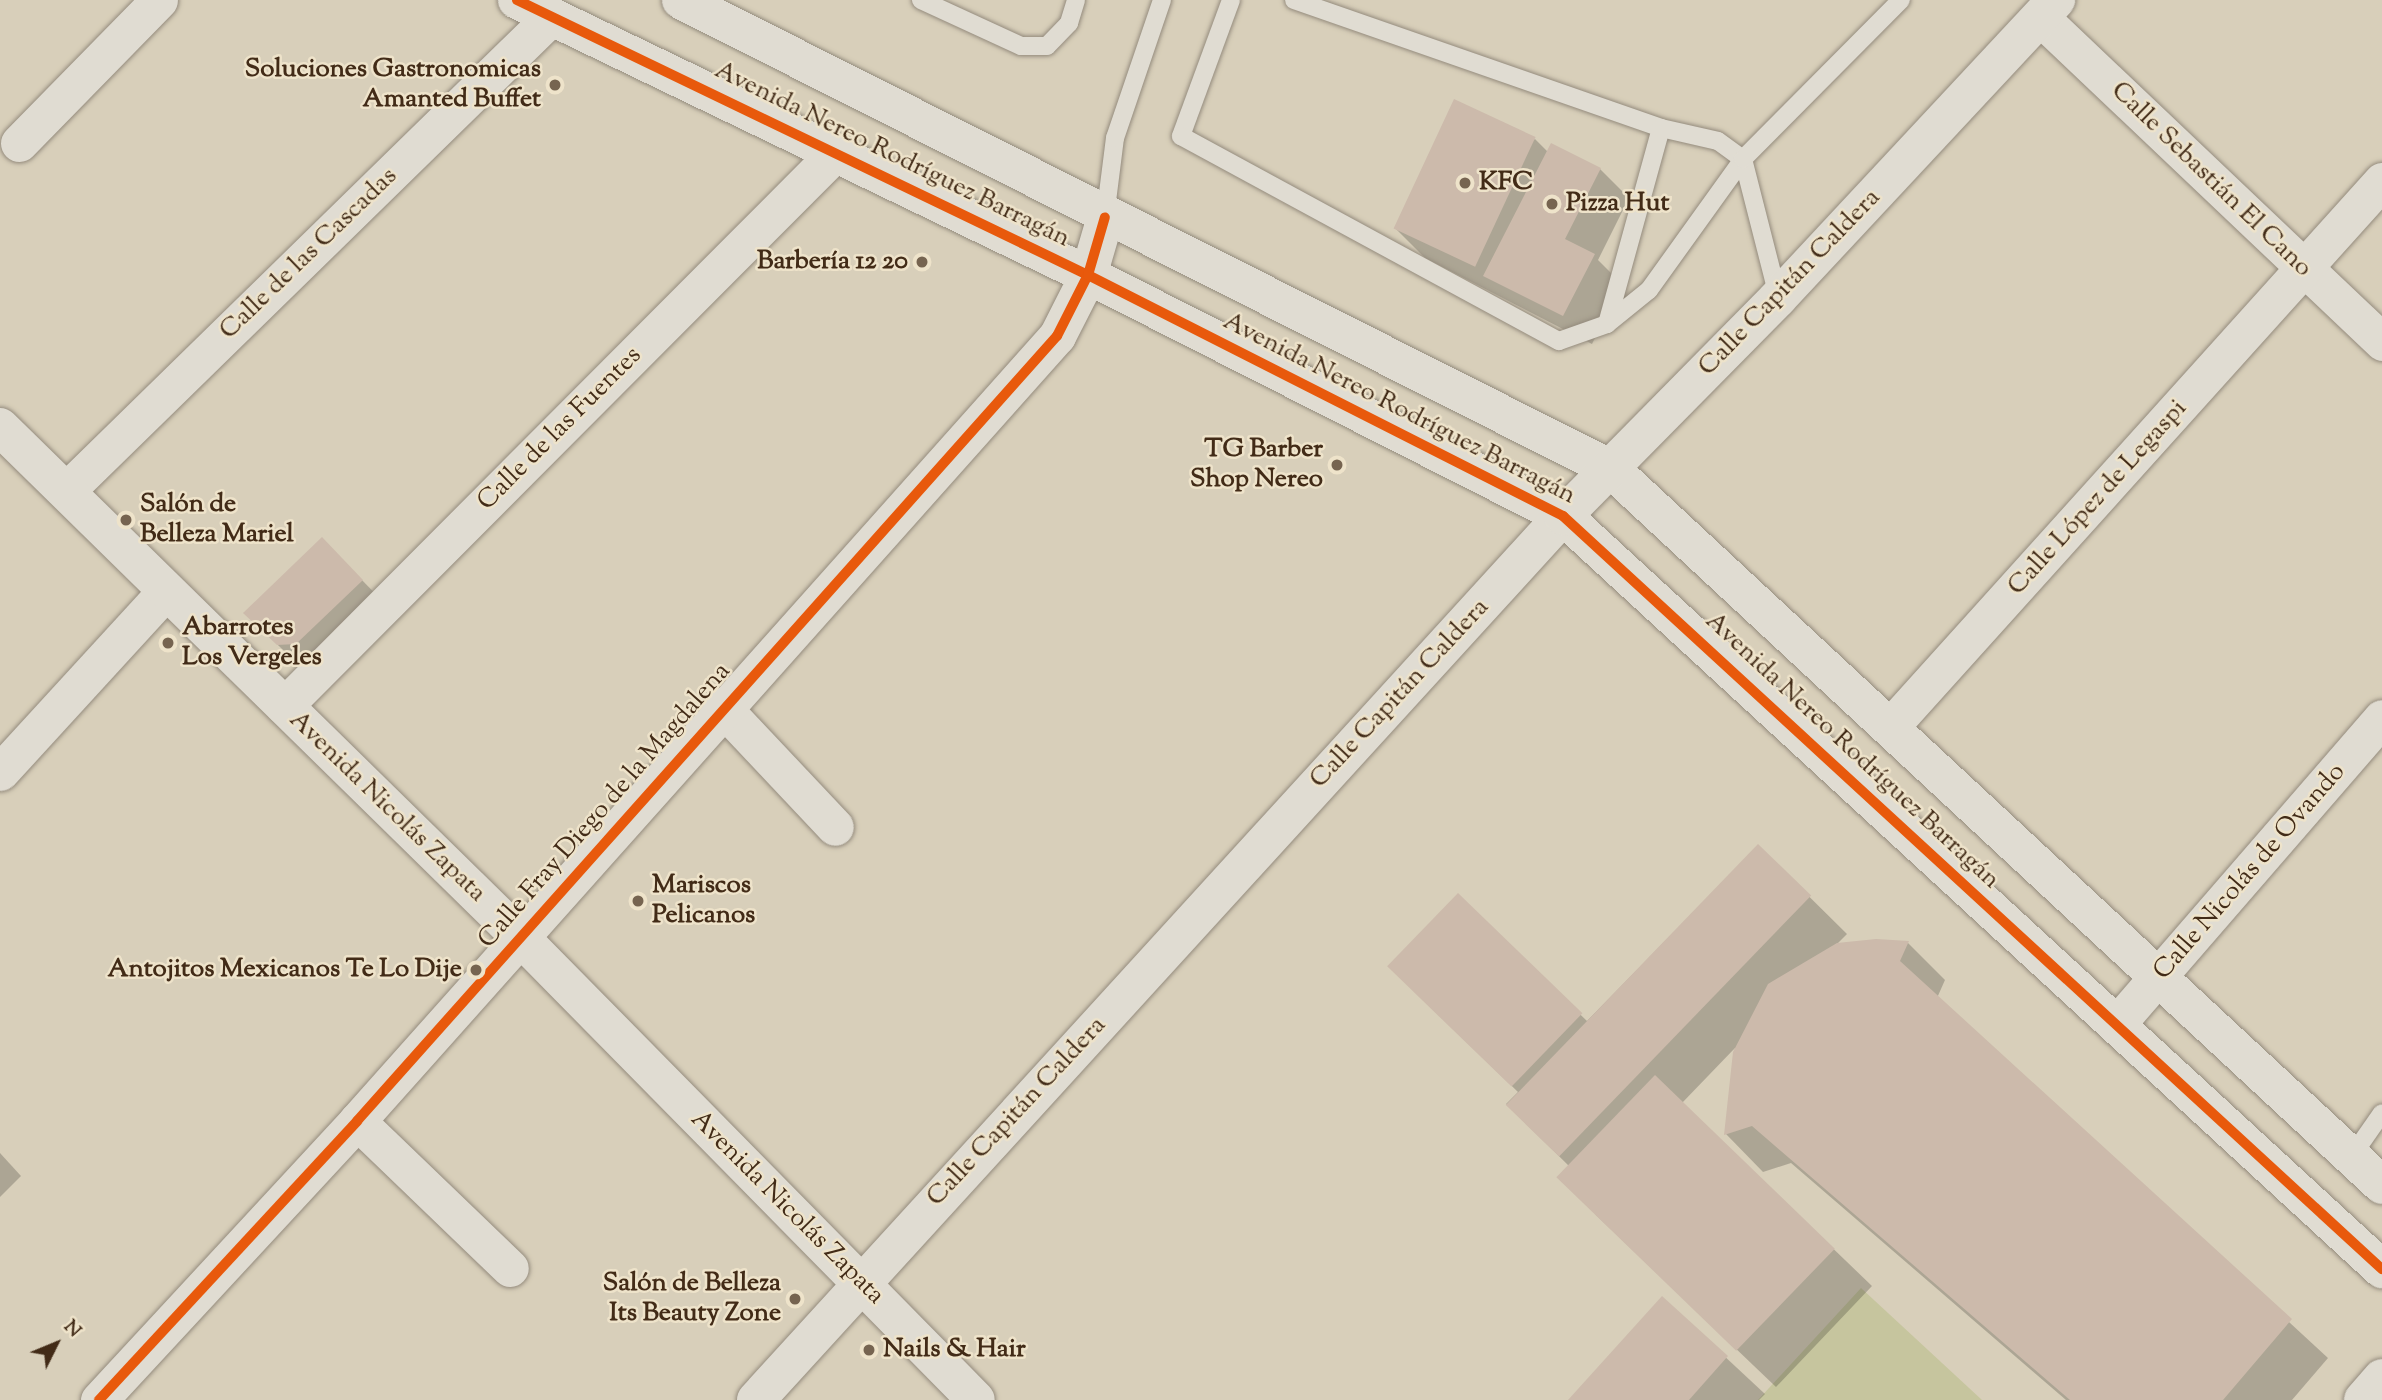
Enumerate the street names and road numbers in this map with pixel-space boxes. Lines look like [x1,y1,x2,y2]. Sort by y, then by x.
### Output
street label: Avenida Nereo Rodríguez Barragán [709,55,1075,255]
street label: Calle Sebastián El Cano [2104,76,2318,284]
street label: Calle de las Cascadas [214,161,404,347]
street label: Calle Capitán Caldera [1693,183,1887,383]
street label: Avenida Nereo Rodríguez Barragán [1217,306,1581,512]
street label: Calle de las Fuentes [472,341,648,517]
street label: Calle López de Legaspi [2002,394,2194,602]
street label: Calle Capitán Caldera [1304,593,1496,795]
street label: Avenida Nereo Rodríguez Barragán [1698,606,2006,896]
street label: Calle Fray Diego de la Magdalena [472,657,738,955]
street label: Avenida Nicolás Zapata [282,705,492,909]
street label: Calle Nicolás de Ovando [2147,757,2353,987]
street label: Calle Capitán Caldera [921,1011,1113,1213]
street label: Avenida Nicolás Zapata [683,1104,891,1312]

